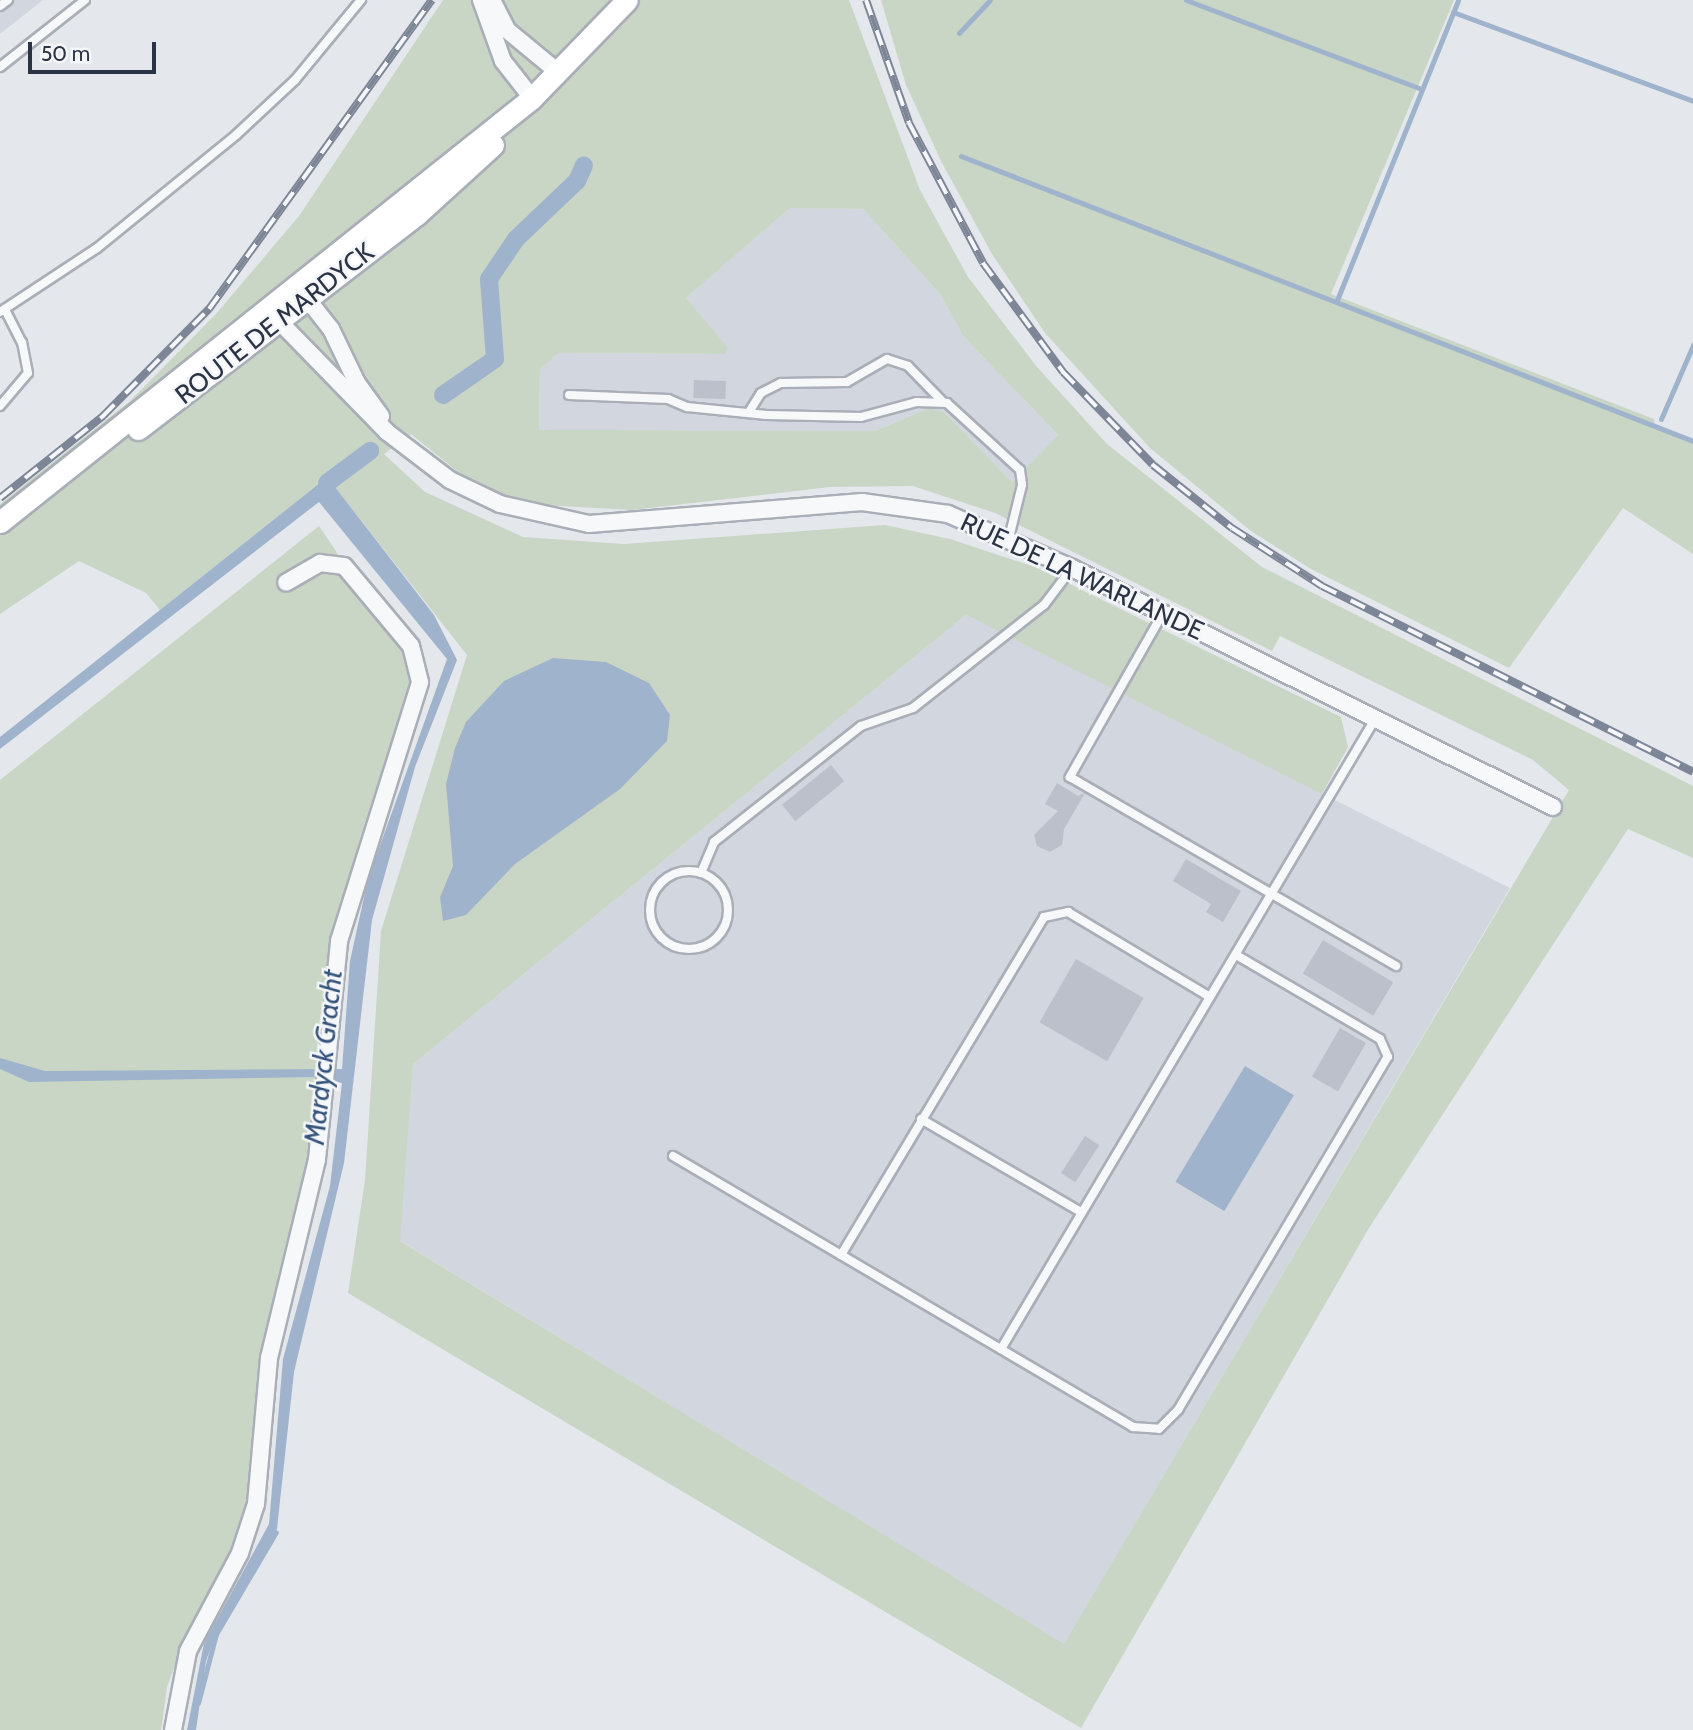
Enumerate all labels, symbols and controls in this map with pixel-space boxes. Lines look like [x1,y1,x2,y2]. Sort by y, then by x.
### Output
scale bar [32,28,159,72]
text: 50 m [41,41,90,66]
street label: ROUTE DE MARDYCK [169,237,381,411]
street label: RUE DE LA WARLANDE [955,507,1209,647]
water label: Mardyck Gracht [297,968,349,1146]

